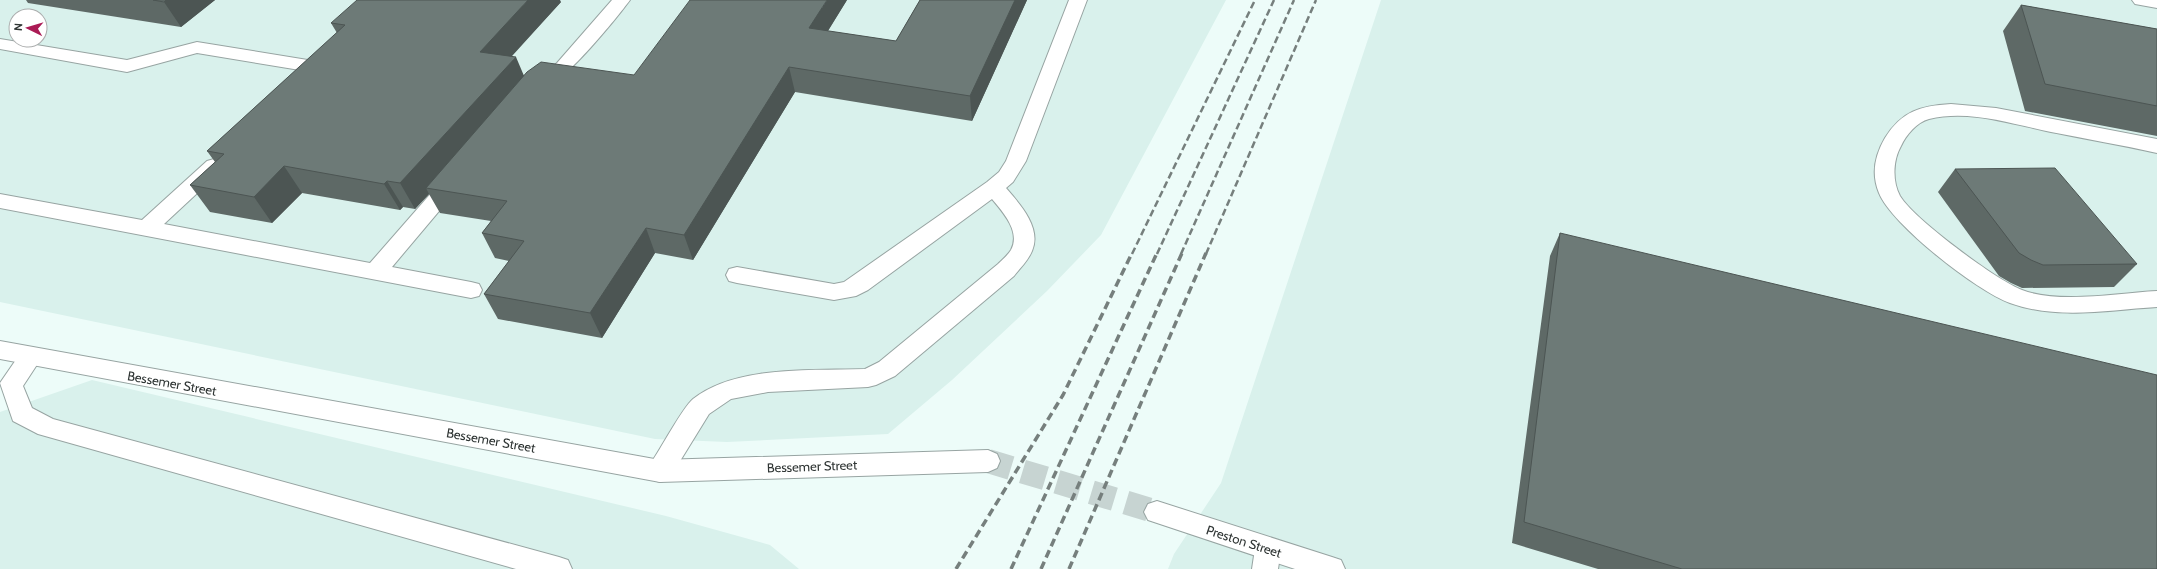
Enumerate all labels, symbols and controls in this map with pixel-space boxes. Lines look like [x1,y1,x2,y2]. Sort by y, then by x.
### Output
north arrow [8,8,48,48]
text: N [11,23,25,32]
street label: Bessemer Street [126,367,218,399]
street label: Bessemer Street [445,424,537,456]
street label: Bessemer Street [767,456,858,476]
street label: Preston Street [1204,521,1284,561]

